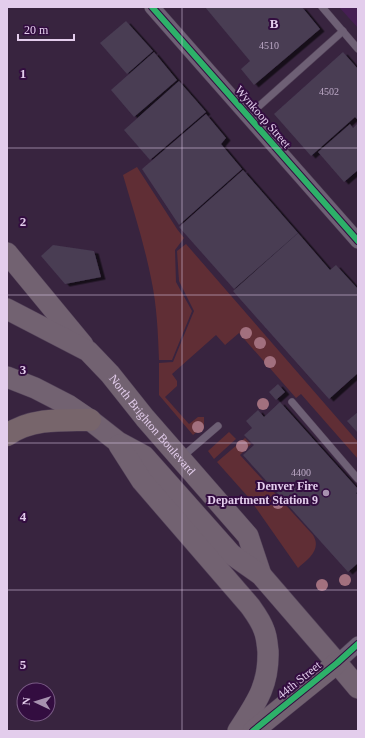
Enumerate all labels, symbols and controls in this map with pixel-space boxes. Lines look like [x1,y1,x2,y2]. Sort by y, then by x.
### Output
scale bar [18,16,74,42]
text: B [270,16,279,31]
text: 20 m [24,23,49,37]
house number: 4510 [259,40,279,51]
text: 1 [20,66,26,81]
street label: Wynkoop Street [232,83,294,151]
house number: 4502 [319,86,339,97]
text: 2 [20,214,26,229]
text: 3 [20,362,27,377]
street label: North Brighton Boulevard [106,372,198,478]
house number: 4400 [291,467,311,478]
place label: Denver Fire Department Station 9 [207,479,319,507]
marker: Denver Fire Department Station 9 [321,488,331,498]
text: 4 [20,509,27,524]
text: 5 [20,657,27,672]
street label: 44th Street [274,658,324,702]
north arrow [16,682,56,722]
text: N [20,697,32,706]

